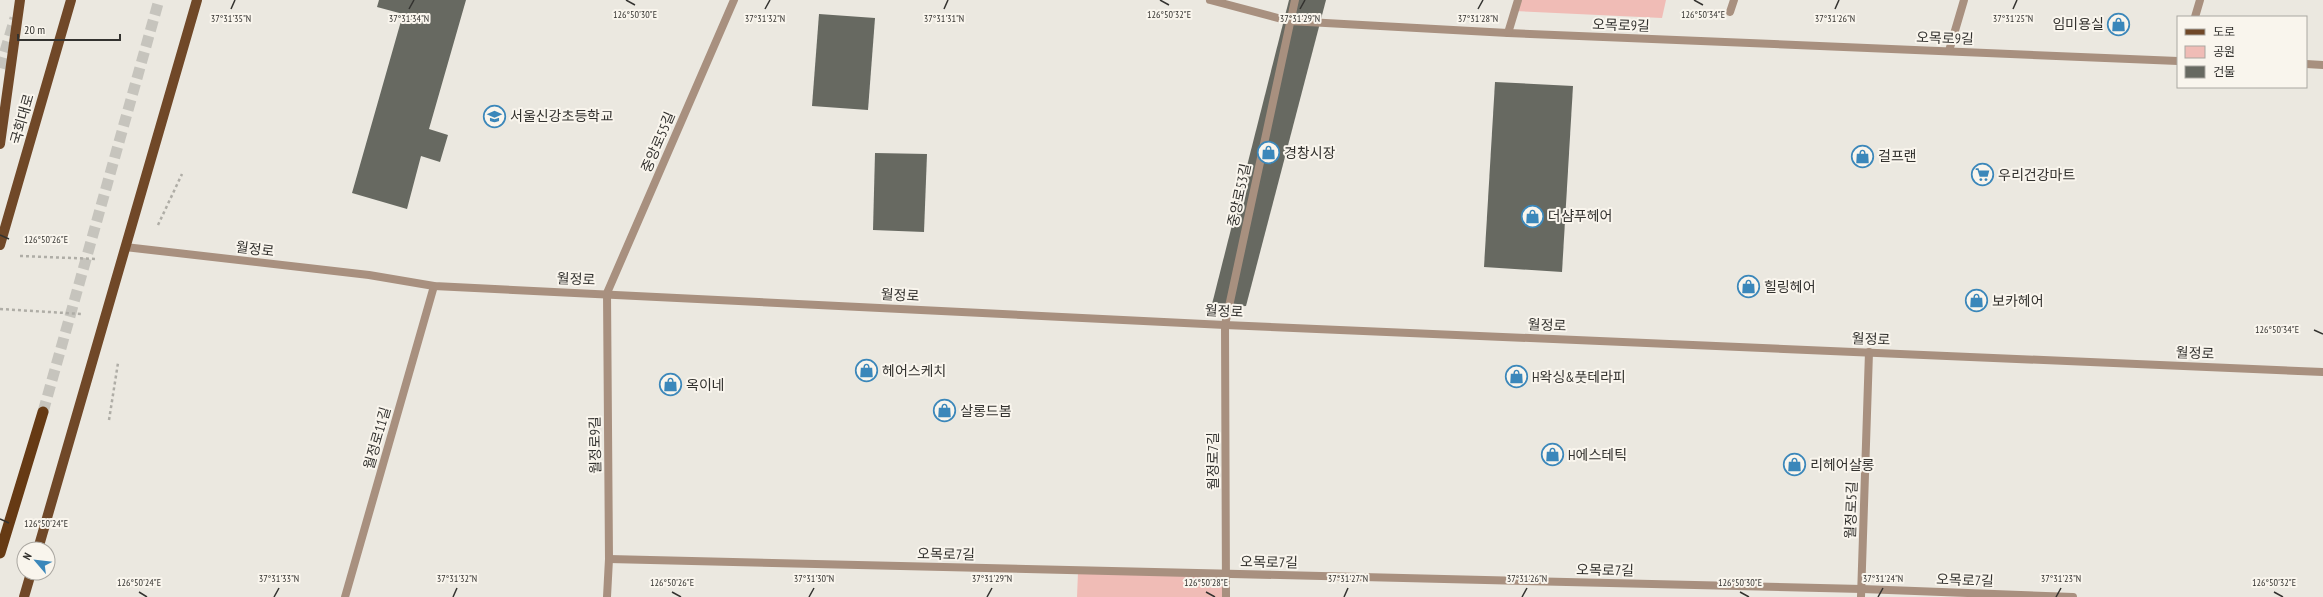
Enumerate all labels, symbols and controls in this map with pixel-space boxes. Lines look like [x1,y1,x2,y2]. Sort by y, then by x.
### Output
text: 126°50'30"E [613,8,657,21]
text: 126°50'32"E [1147,8,1191,21]
text: 126°50'34"E [1681,8,1725,21]
shop icon: 임미용실 [2106,11,2132,37]
text: 37°31'35"N [211,12,251,25]
text: 37°31'34"N [389,12,429,25]
text: 37°31'32"N [745,12,785,25]
text: 37°31'31"N [924,12,964,25]
text: 37°31'29"N [1280,12,1320,25]
text: 37°31'28"N [1458,12,1498,25]
text: 37°31'26"N [1815,12,1855,25]
text: 37°31'25"N [1993,12,2033,25]
street label: 오목로9길 [1592,15,1650,35]
place label: 임미용실 [2052,15,2104,33]
scale bar [18,16,120,42]
legend [2177,16,2307,88]
text: 20 m [24,22,45,37]
text: 도로 [2213,24,2235,39]
street label: 오목로9길 [1916,28,1974,48]
text: 공원 [2213,44,2235,59]
text: 건물 [2213,64,2235,79]
street label: 국회대로 [6,92,38,146]
school or university icon: 서울신강초등학교 [482,103,508,129]
place label: 서울신강초등학교 [510,107,613,125]
street label: 중앙로55길 [637,109,679,175]
shop icon: 경창시장 [1255,140,1281,166]
shop icon: 걸프랜 [1849,143,1875,169]
place label: 경창시장 [1284,144,1336,162]
place label: 걸프랜 [1878,147,1917,165]
street label: 중앙로53길 [1224,162,1254,228]
supermarket icon: 우리건강마트 [1969,162,1995,188]
place label: 우리건강마트 [1998,166,2075,184]
shop icon: 더샴푸헤어 [1520,203,1546,229]
place label: 더샴푸헤어 [1548,207,1612,225]
text: 126°50'26"E [24,233,68,246]
street label: 월정로 [235,238,275,260]
street label: 월정로 [556,269,596,289]
shop icon: 힐링헤어 [1736,274,1762,300]
place label: 힐링헤어 [1764,278,1816,296]
street label: 월정로 [880,285,920,305]
shop icon: 보카헤어 [1964,288,1990,314]
place label: 보카헤어 [1992,292,2044,310]
street label: 월정로 [1204,301,1244,321]
street label: 월정로 [1527,315,1567,335]
text: 126°50'34"E [2255,323,2299,336]
street label: 월정로 [1851,329,1891,349]
street label: 월정로 [2175,343,2215,363]
shop icon: 헤어스케치 [854,358,880,384]
place label: 헤어스케치 [882,362,946,380]
shop icon: H왁싱&풋테라피 [1503,364,1529,390]
place label: H왁싱&풋테라피 [1532,368,1626,386]
shop icon: 옥이네 [657,372,683,398]
place label: 옥이네 [686,376,725,394]
shop icon: 살롱드봄 [931,398,957,424]
place label: 살롱드봄 [960,402,1012,420]
street label: 월정로11길 [360,405,394,471]
street label: 월정로9길 [585,416,605,474]
street label: 월정로7길 [1204,432,1222,490]
shop icon: H에스테틱 [1540,442,1566,468]
place label: H에스테틱 [1568,446,1627,464]
shop icon: 리헤어살롱 [1782,452,1808,478]
place label: 리헤어살롱 [1810,456,1875,474]
street label: 월정로5길 [1841,481,1861,539]
text: 126°50'24"E [24,517,68,530]
north arrow [16,541,56,581]
street label: 오목로7길 [917,544,975,564]
text: N [20,550,35,562]
street label: 오목로7길 [1240,552,1298,572]
street label: 오목로7길 [1576,560,1634,580]
street label: 오목로7길 [1936,570,1994,590]
text: 37°31'33"N [259,572,299,585]
text: 37°31'32"N [437,572,477,585]
text: 37°31'30"N [794,572,834,585]
text: 37°31'29"N [972,572,1012,585]
text: 37°31'27"N [1328,572,1368,585]
text: 37°31'26"N [1507,572,1547,585]
text: 37°31'24"N [1863,572,1903,585]
text: 37°31'23"N [2041,572,2081,585]
text: 126°50'24"E [117,576,161,589]
text: 126°50'26"E [650,576,694,589]
text: 126°50'28"E [1184,576,1228,589]
text: 126°50'30"E [1718,576,1762,589]
text: 126°50'32"E [2252,576,2296,589]

